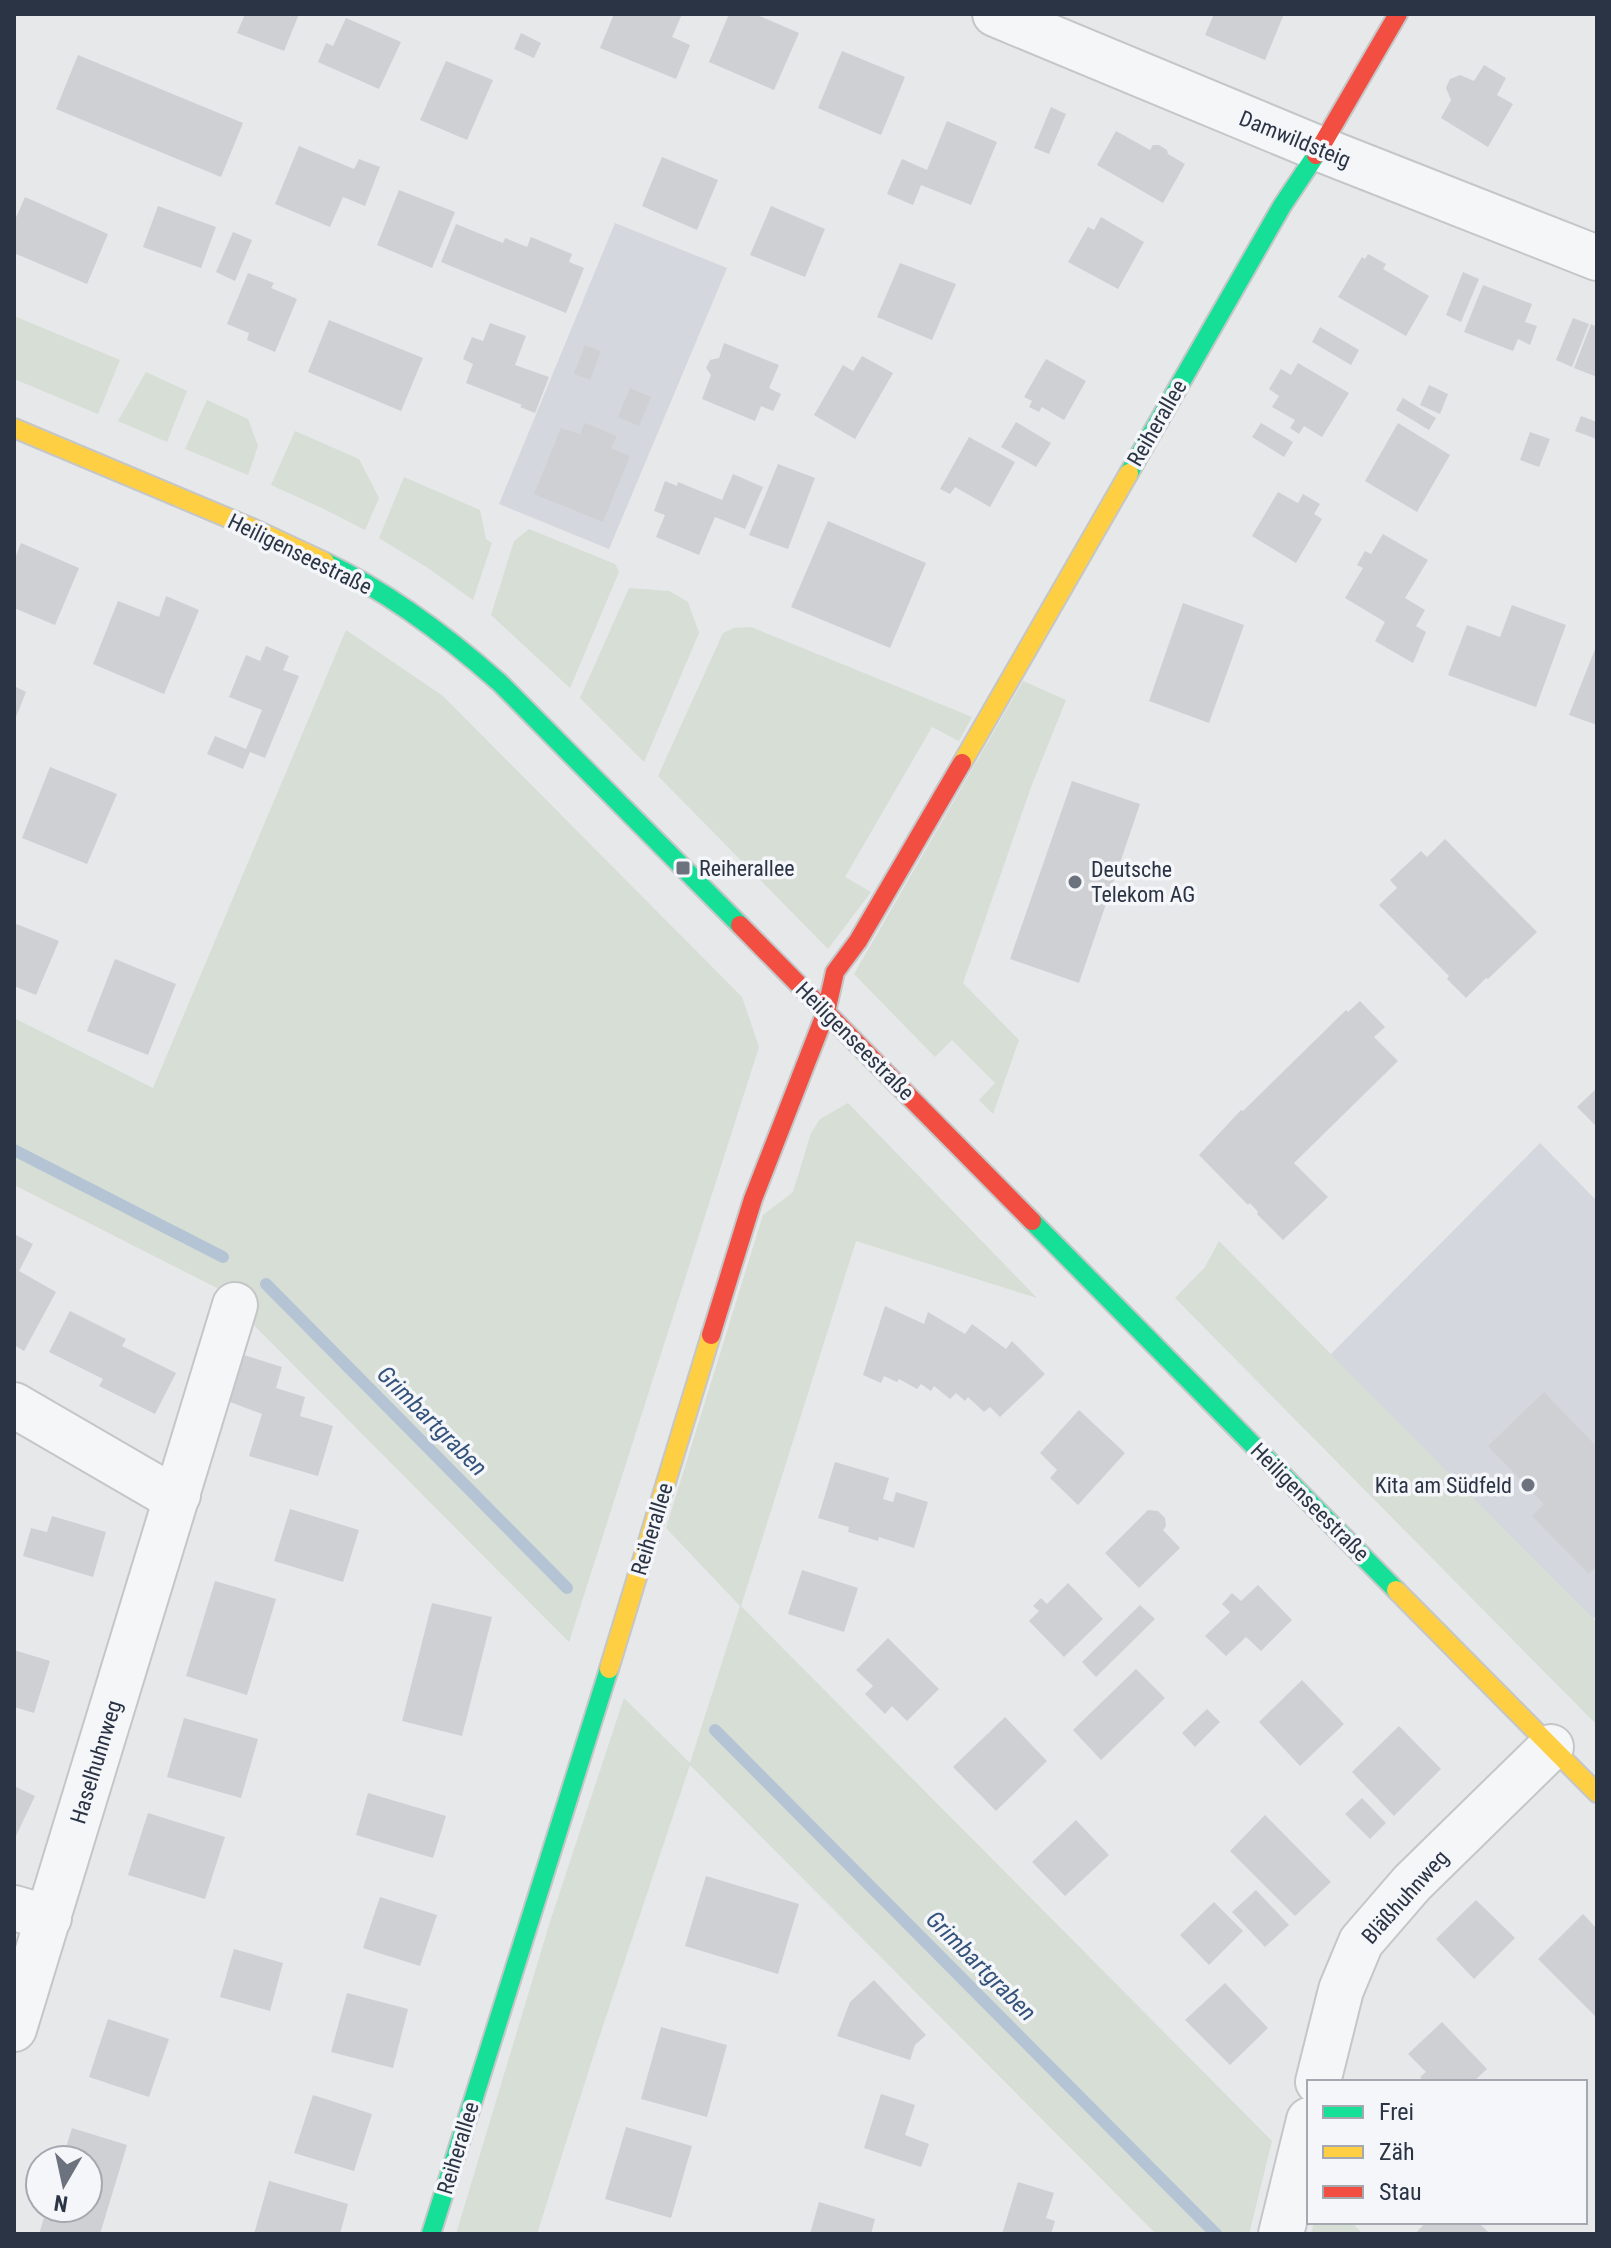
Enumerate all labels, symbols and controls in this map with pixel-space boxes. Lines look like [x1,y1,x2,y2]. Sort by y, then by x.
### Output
street label: Damwildsteig [1236,105,1354,173]
street label: Reiherallee [1122,375,1192,471]
street label: Heiligenseestraße [224,508,376,600]
place label: Reiherallee [699,856,795,881]
place label: Deutsche Telekom AG [1091,857,1195,907]
marker: Reiherallee [674,859,692,877]
marker: Deutsche Telekom AG [1066,873,1084,891]
street label: Heiligenseestraße [791,977,919,1105]
water label: Grimbartgraben [371,1360,493,1482]
street label: Heiligenseestraße [1246,1438,1374,1566]
place label: Kita am Südfeld [1375,1473,1512,1498]
marker: Kita am Südfeld [1519,1476,1537,1494]
street label: Reiherallee [626,1480,678,1578]
street label: Haselhuhnweg [65,1697,127,1827]
street label: Bläßhuhnweg [1357,1845,1453,1949]
water label: Grimbartgraben [920,1905,1042,2027]
legend [1307,2080,1587,2224]
text: Frei [1379,2098,1414,2126]
street label: Reiherallee [432,2099,484,2197]
text: Zäh [1379,2138,1415,2166]
north arrow [24,2144,104,2224]
text: Stau [1379,2178,1422,2206]
text: N [52,2190,70,2217]

